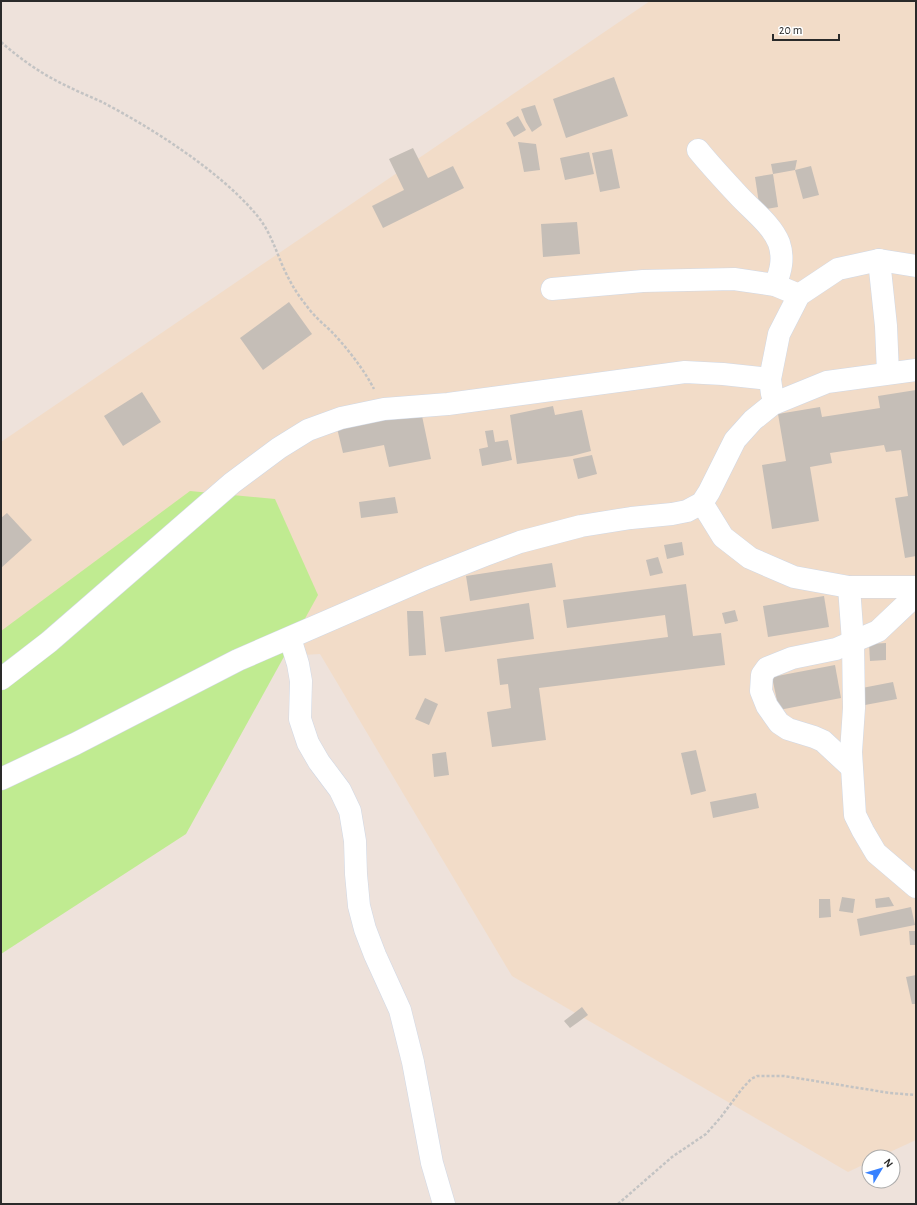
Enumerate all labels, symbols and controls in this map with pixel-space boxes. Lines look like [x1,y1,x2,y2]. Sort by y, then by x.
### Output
scale bar [773,16,839,42]
text: 20 m [779,24,802,36]
north arrow [861,1149,901,1189]
text: N [882,1157,895,1170]

